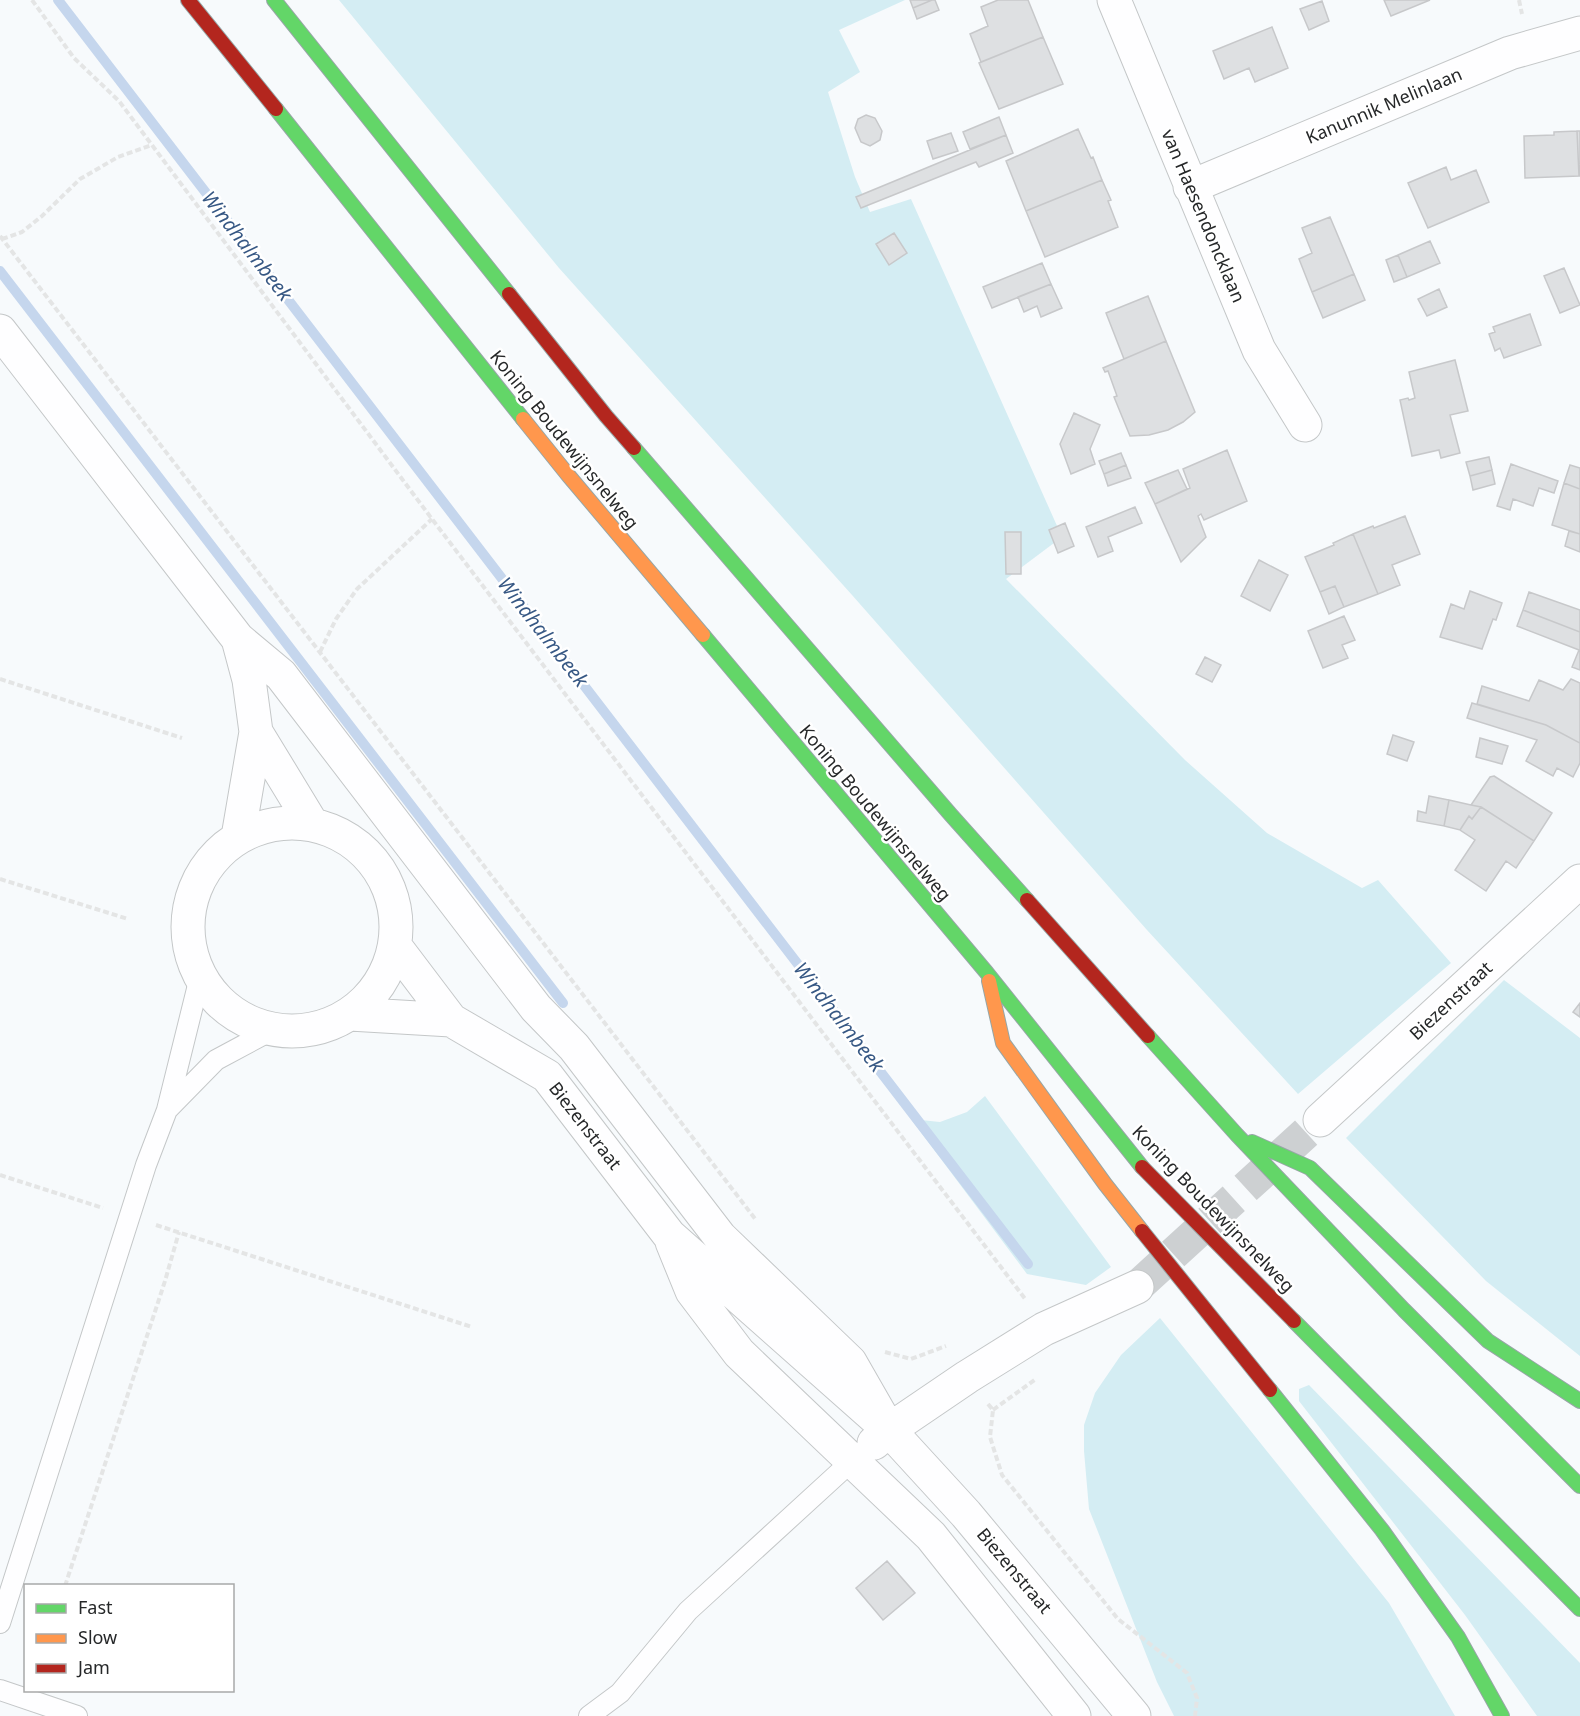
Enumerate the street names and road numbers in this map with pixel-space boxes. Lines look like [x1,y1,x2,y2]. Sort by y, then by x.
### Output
street label: Kanunnik Melinlaan [1302,61,1465,149]
street label: van Haesendoncklaan [1157,125,1251,306]
street label: Koning Boudewijnsnelweg [485,345,645,534]
street label: Koning Boudewijnsnelweg [795,719,957,906]
street label: Biezenstraat [1404,955,1497,1045]
street label: Biezenstraat [544,1077,628,1175]
street label: Koning Boudewijnsnelweg [1127,1119,1300,1297]
street label: Biezenstraat [972,1522,1058,1619]

